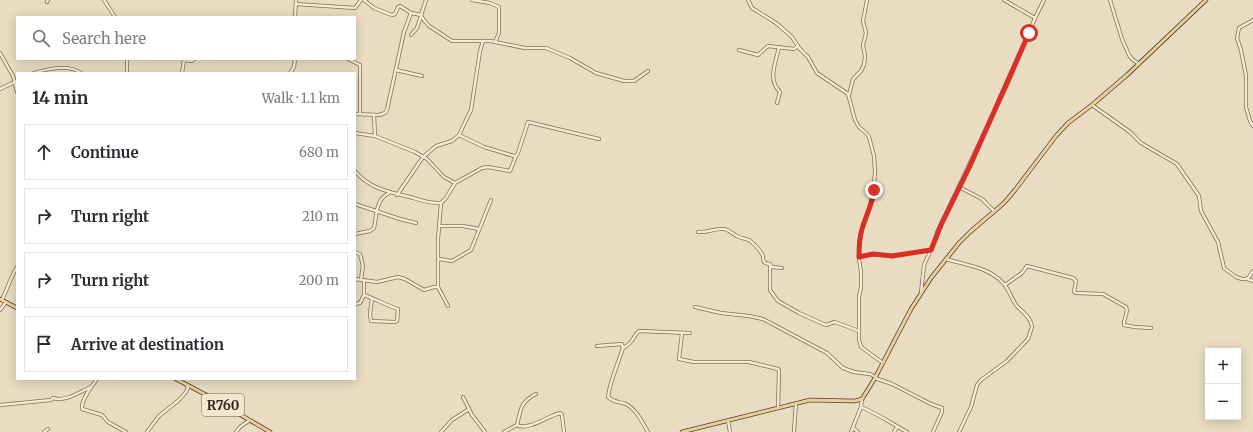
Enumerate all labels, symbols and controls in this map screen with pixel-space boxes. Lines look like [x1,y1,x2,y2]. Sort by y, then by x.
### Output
search box [16,16,356,60]
route start [1020,24,1038,42]
icon: search [30,27,52,49]
text: Search here [62,29,146,48]
text: 14 min [32,87,88,109]
text: Walk · 1.1 km [262,90,340,107]
icon: ahead [33,141,55,163]
text: Continue [71,143,139,162]
text: 680 m [299,144,339,161]
route end [865,181,883,199]
icon: right [33,205,55,227]
text: Turn right [71,207,149,226]
text: 210 m [302,208,339,225]
icon: right [33,269,55,291]
text: Turn right [71,271,149,290]
text: 200 m [299,272,339,289]
icon: arrive [33,333,55,355]
text: Arrive at destination [71,335,224,354]
map controls [1205,348,1241,420]
button: + [1205,348,1241,384]
button: − [1205,384,1241,420]
road number: R760 [202,394,244,416]

